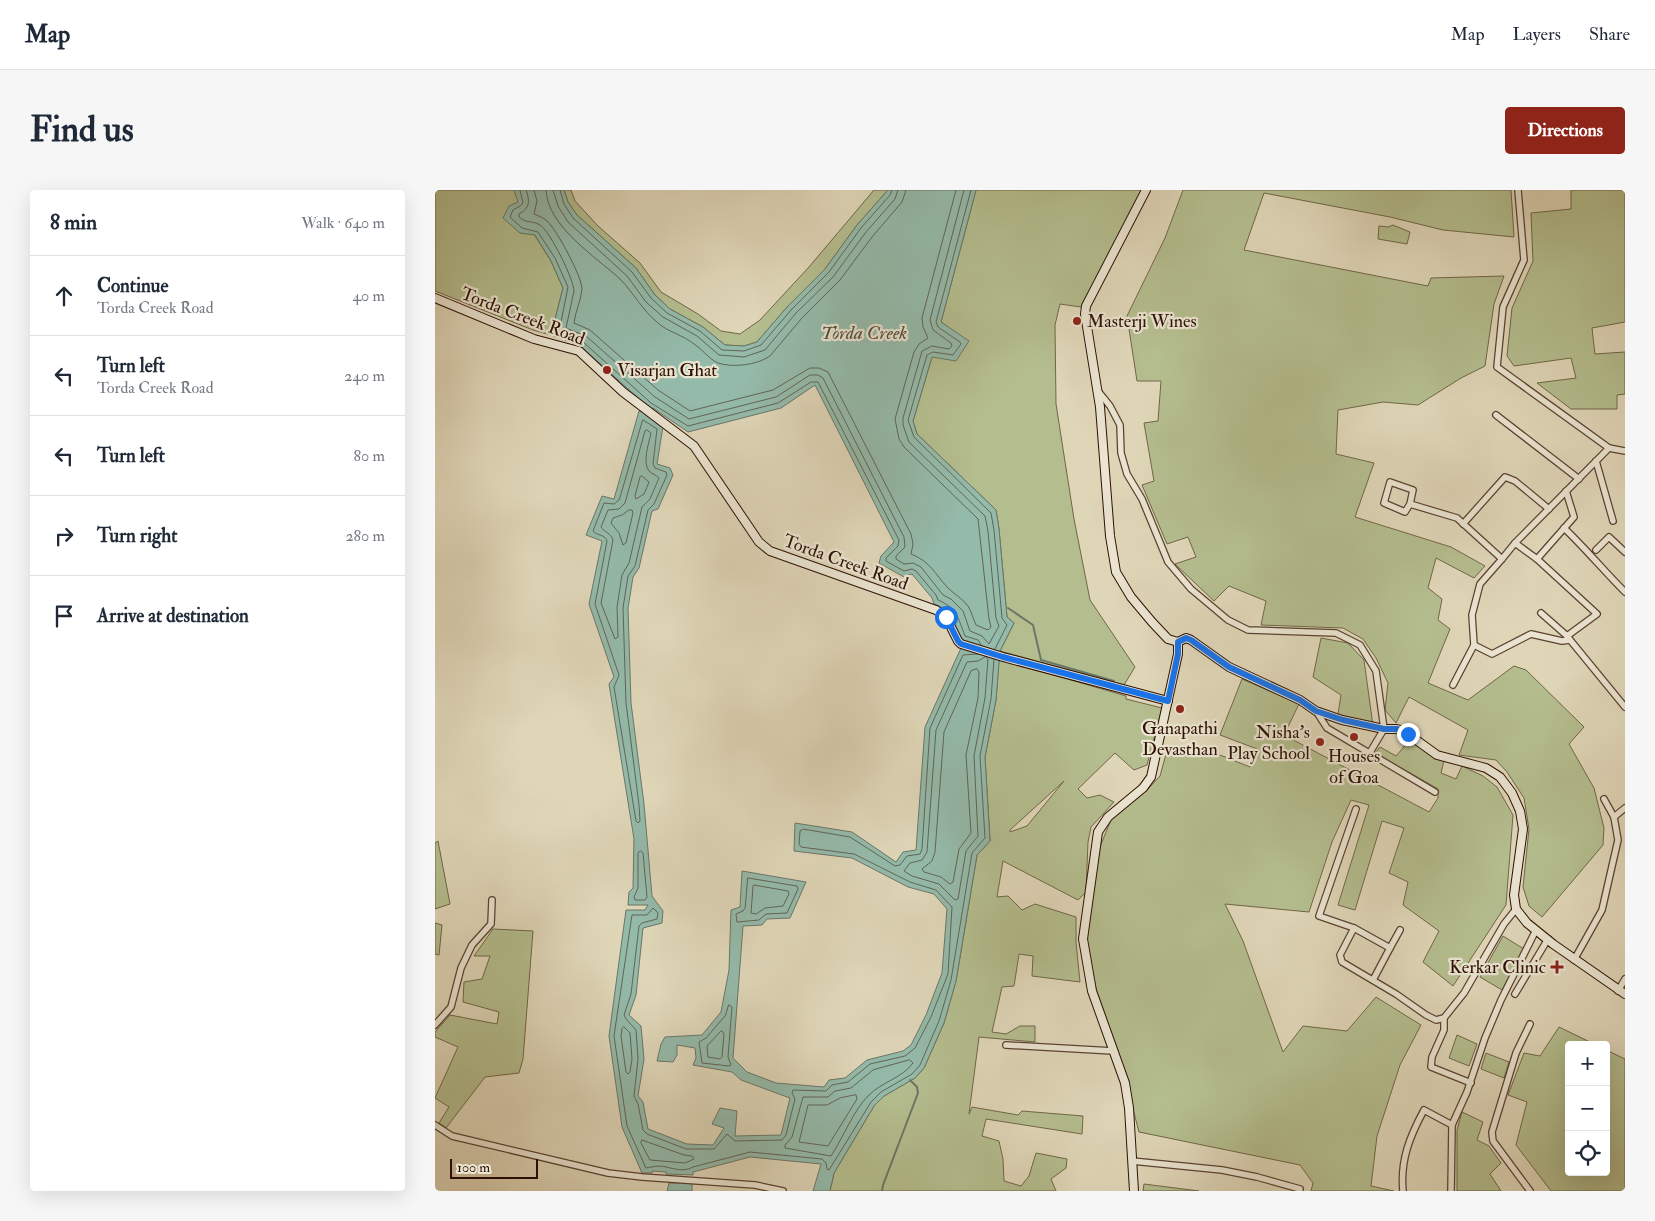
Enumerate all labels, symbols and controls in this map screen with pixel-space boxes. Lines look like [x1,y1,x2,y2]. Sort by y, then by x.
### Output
text: Map [25,19,70,50]
text: Map [1451,23,1485,46]
text: Layers [1513,23,1561,46]
text: Share [1589,23,1630,46]
button: Directions [1505,107,1625,154]
text: Find us [30,108,134,152]
text: 8 min [50,209,97,236]
text: Walk · 640 m [301,213,385,233]
text: Continue [97,274,168,298]
icon: ahead [50,282,78,310]
street label: Torda Creek Road [457,282,588,351]
text: 40 m [352,286,385,306]
text: Torda Creek Road [97,298,214,318]
place label: Masterji Wines [1087,310,1197,333]
marker: Masterji Wines [1071,315,1083,327]
water label: Torda Creek [821,321,907,345]
text: Turn left [97,354,165,378]
place label: Visarjan Ghat [617,359,717,382]
icon: left [50,362,78,390]
marker: Visarjan Ghat [601,364,613,376]
text: 240 m [344,366,385,386]
text: Torda Creek Road [97,378,214,398]
icon: left [50,442,78,470]
text: Turn left [97,444,165,468]
text: 80 m [354,446,385,466]
icon: right [50,522,78,550]
text: Turn right [97,524,177,548]
text: 280 m [345,526,385,546]
street label: Torda Creek Road [780,529,911,596]
icon: arrive [50,602,78,630]
text: Arrive at destination [97,604,249,628]
route start [935,606,958,629]
marker: Ganapathi Devasthan [1174,703,1186,715]
place label: Ganapathi Devasthan [1142,717,1218,761]
place label: Nisha's Play School [1227,721,1310,765]
route end [1397,723,1420,746]
marker: Houses of Goa [1348,731,1360,743]
marker: Nisha's Play School [1314,736,1326,748]
place label: Houses of Goa [1328,745,1380,789]
place label: Kerkar Clinic [1449,956,1546,979]
marker: Kerkar Clinic [1550,960,1564,974]
map controls [1565,1041,1610,1176]
button: + [1565,1041,1610,1086]
button: − [1565,1086,1610,1131]
button: locate [1565,1131,1610,1176]
scale bar [450,1156,537,1179]
text: 100 m [457,1159,490,1176]

